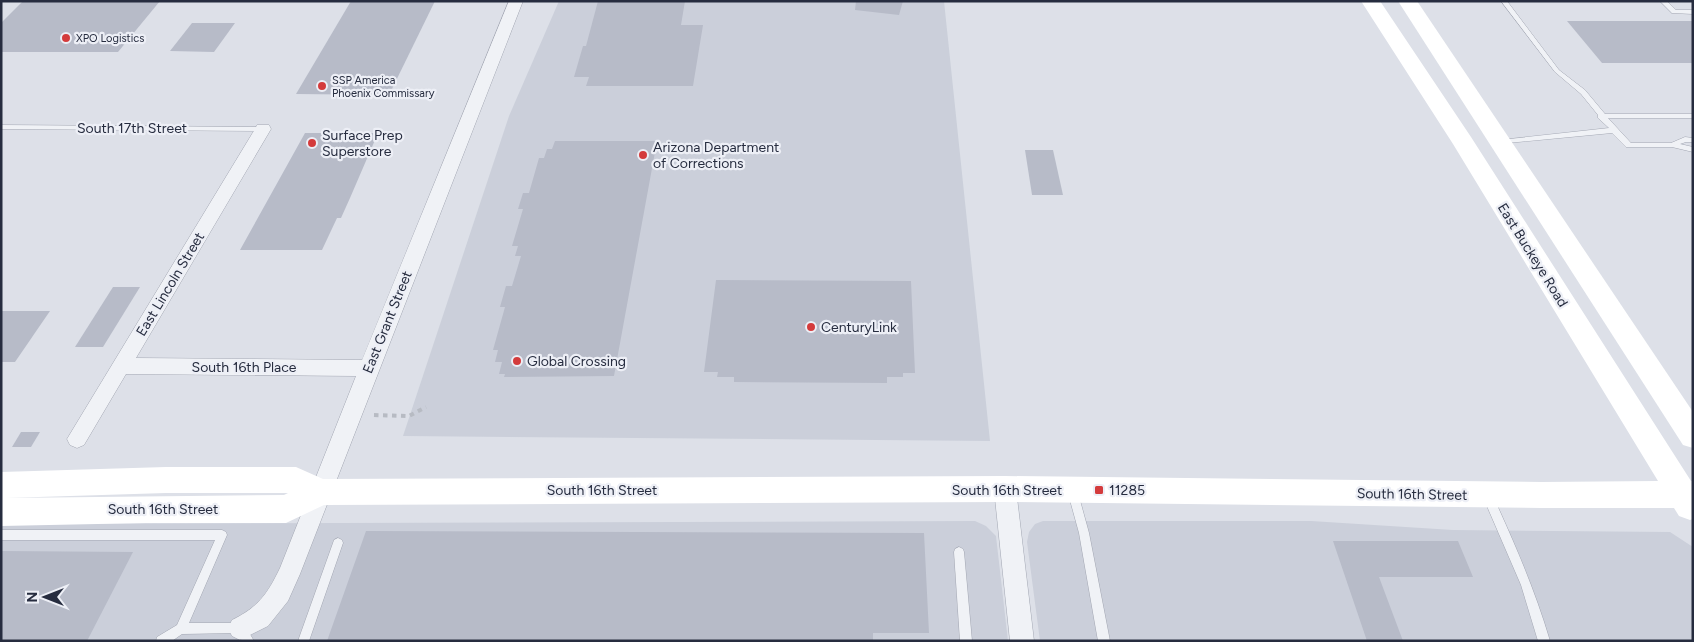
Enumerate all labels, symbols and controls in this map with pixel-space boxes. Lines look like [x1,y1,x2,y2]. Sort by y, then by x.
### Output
marker: XPO Logistics [60,32,72,44]
place label: XPO Logistics [76,32,144,45]
place label: SSP America Phoenix Commissary [332,74,435,100]
marker: SSP America Phoenix Commissary [316,80,328,92]
street label: South 17th Street [77,120,187,137]
place label: Surface Prep Superstore [322,127,403,160]
marker: Surface Prep Superstore [306,137,318,149]
place label: Arizona Department of Corrections [653,139,779,172]
marker: Arizona Department of Corrections [637,149,649,161]
street label: East Buckeye Road [1494,200,1571,310]
street label: East Lincoln Street [133,229,208,339]
street label: East Grant Street [359,268,416,376]
place label: CenturyLink [821,319,897,336]
marker: CenturyLink [805,321,817,333]
place label: Global Crossing [527,353,626,370]
marker: Global Crossing [511,355,523,367]
street label: South 16th Place [192,359,297,376]
street label: South 16th Street [547,482,657,499]
street label: South 16th Street [952,482,1062,499]
place label: 11285 [1109,482,1145,499]
marker: 11285 [1093,484,1105,496]
street label: South 16th Street [1357,485,1467,504]
street label: South 16th Street [108,501,218,518]
north arrow [20,572,70,622]
text: N [24,592,41,602]

